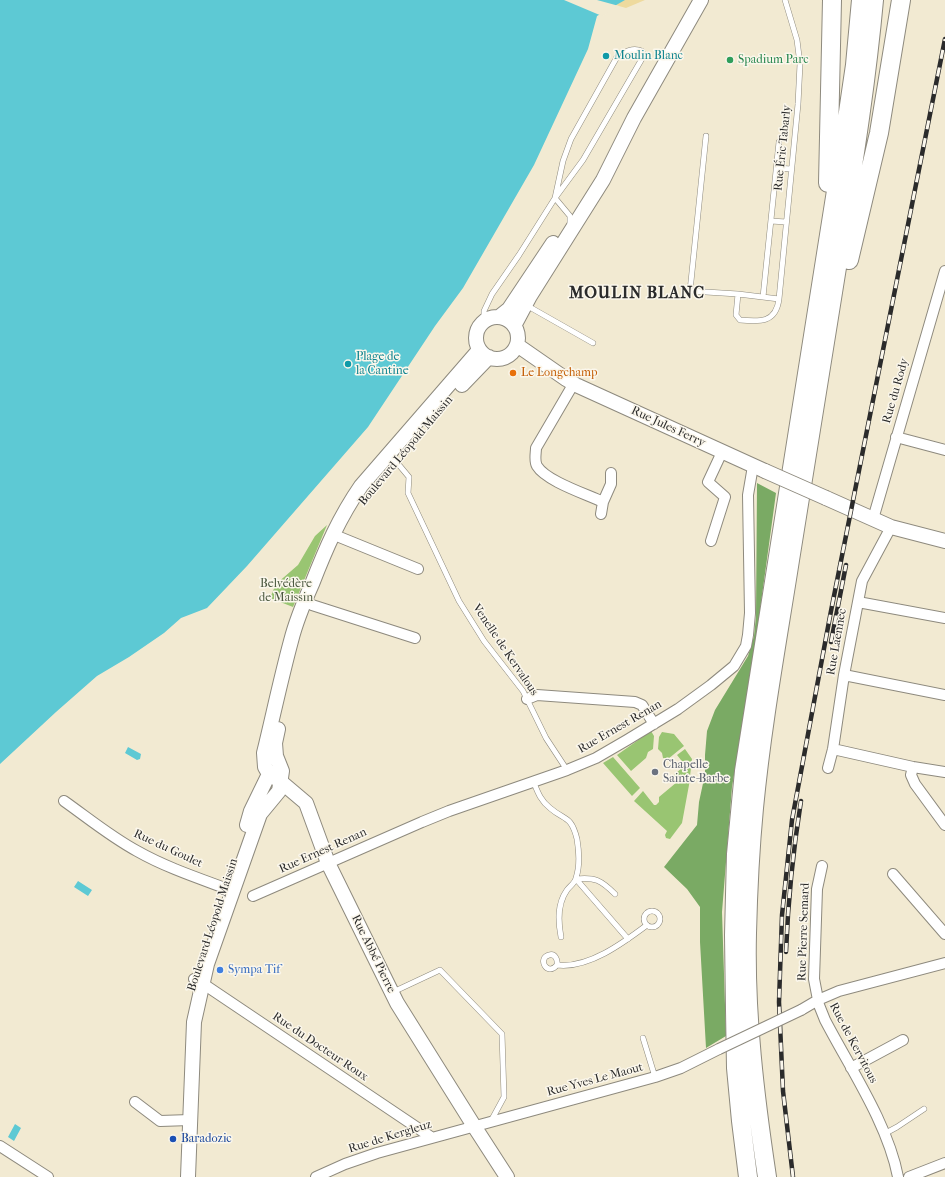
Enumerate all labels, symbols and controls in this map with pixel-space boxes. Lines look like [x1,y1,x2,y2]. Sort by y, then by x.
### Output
place label: Moulin Blanc [614,49,683,63]
marker: Moulin Blanc [601,51,611,61]
place label: Spadium Parc [738,53,809,67]
marker: Spadium Parc [725,55,735,65]
street label: Rue Éric Tabarly [771,104,795,192]
district label: MOULIN BLANC [569,284,705,304]
place label: Plage de la Cantine [356,350,409,378]
street label: Rue du Rody [880,357,912,425]
marker: Plage de la Cantine [343,359,353,369]
place label: Le Longchamp [521,366,598,380]
marker: Le Longchamp [508,368,518,378]
street label: Boulevard Léopold Maissin [356,393,456,509]
street label: Rue Jules Ferry [629,404,707,450]
park label: Belvédère de Maissin [259,577,313,605]
street label: Venelle de Kervalous [469,601,541,699]
street label: Rue Laennec [824,607,850,677]
street label: Rue Ernest Renan [576,697,664,757]
place label: Chapelle Sainte-Barbe [663,758,729,786]
marker: Chapelle Sainte-Barbe [650,767,660,777]
street label: Rue Ernest Renan [277,825,369,877]
street label: Rue du Goulet [131,827,205,871]
street label: Boulevard Léopold Maissin [185,857,241,993]
street label: Rue Pierre Semard [795,883,813,981]
street label: Rue Abbé Pierre [348,913,398,995]
place label: Sympa Tif [228,963,280,977]
marker: Sympa Tif [215,965,225,975]
street label: Rue de Kervitous [826,1000,880,1086]
street label: Rue du Docteur Roux [269,1010,371,1084]
street label: Rue Yves Le Maout [545,1060,645,1100]
street label: Rue de Kergleuz [347,1118,433,1156]
place label: Baradozic [181,1132,232,1146]
marker: Baradozic [168,1134,178,1144]

